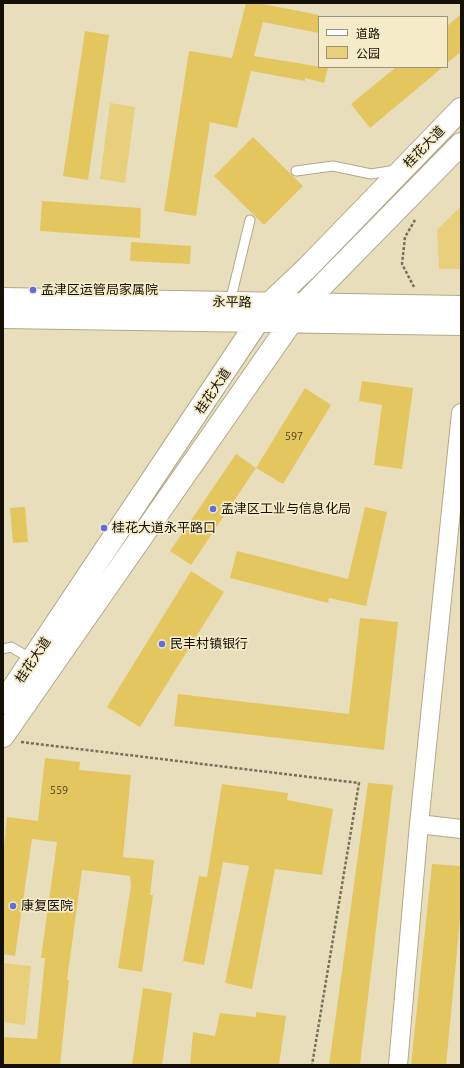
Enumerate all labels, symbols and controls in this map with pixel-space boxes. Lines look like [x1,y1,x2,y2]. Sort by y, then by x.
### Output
legend [318,16,448,68]
text: 道路 [356,27,380,40]
text: 公园 [356,47,380,60]
street label: 桂花大道 [400,123,448,171]
place label: 孟津区运管局家属院 [41,282,158,298]
marker: 孟津区运管局家属院 [28,285,38,295]
street label: 永平路 [212,294,252,310]
street label: 桂花大道 [192,365,234,417]
house number: 597 [285,429,303,443]
place label: 孟津区工业与信息化局 [221,501,351,517]
marker: 孟津区工业与信息化局 [208,504,218,514]
place label: 桂花大道永平路口 [112,520,216,536]
marker: 桂花大道永平路口 [99,523,109,533]
street label: 桂花大道 [12,634,54,686]
place label: 民丰村镇银行 [170,636,248,652]
marker: 民丰村镇银行 [157,639,167,649]
house number: 559 [50,783,68,797]
place label: 康复医院 [21,898,73,914]
marker: 康复医院 [8,901,18,911]

